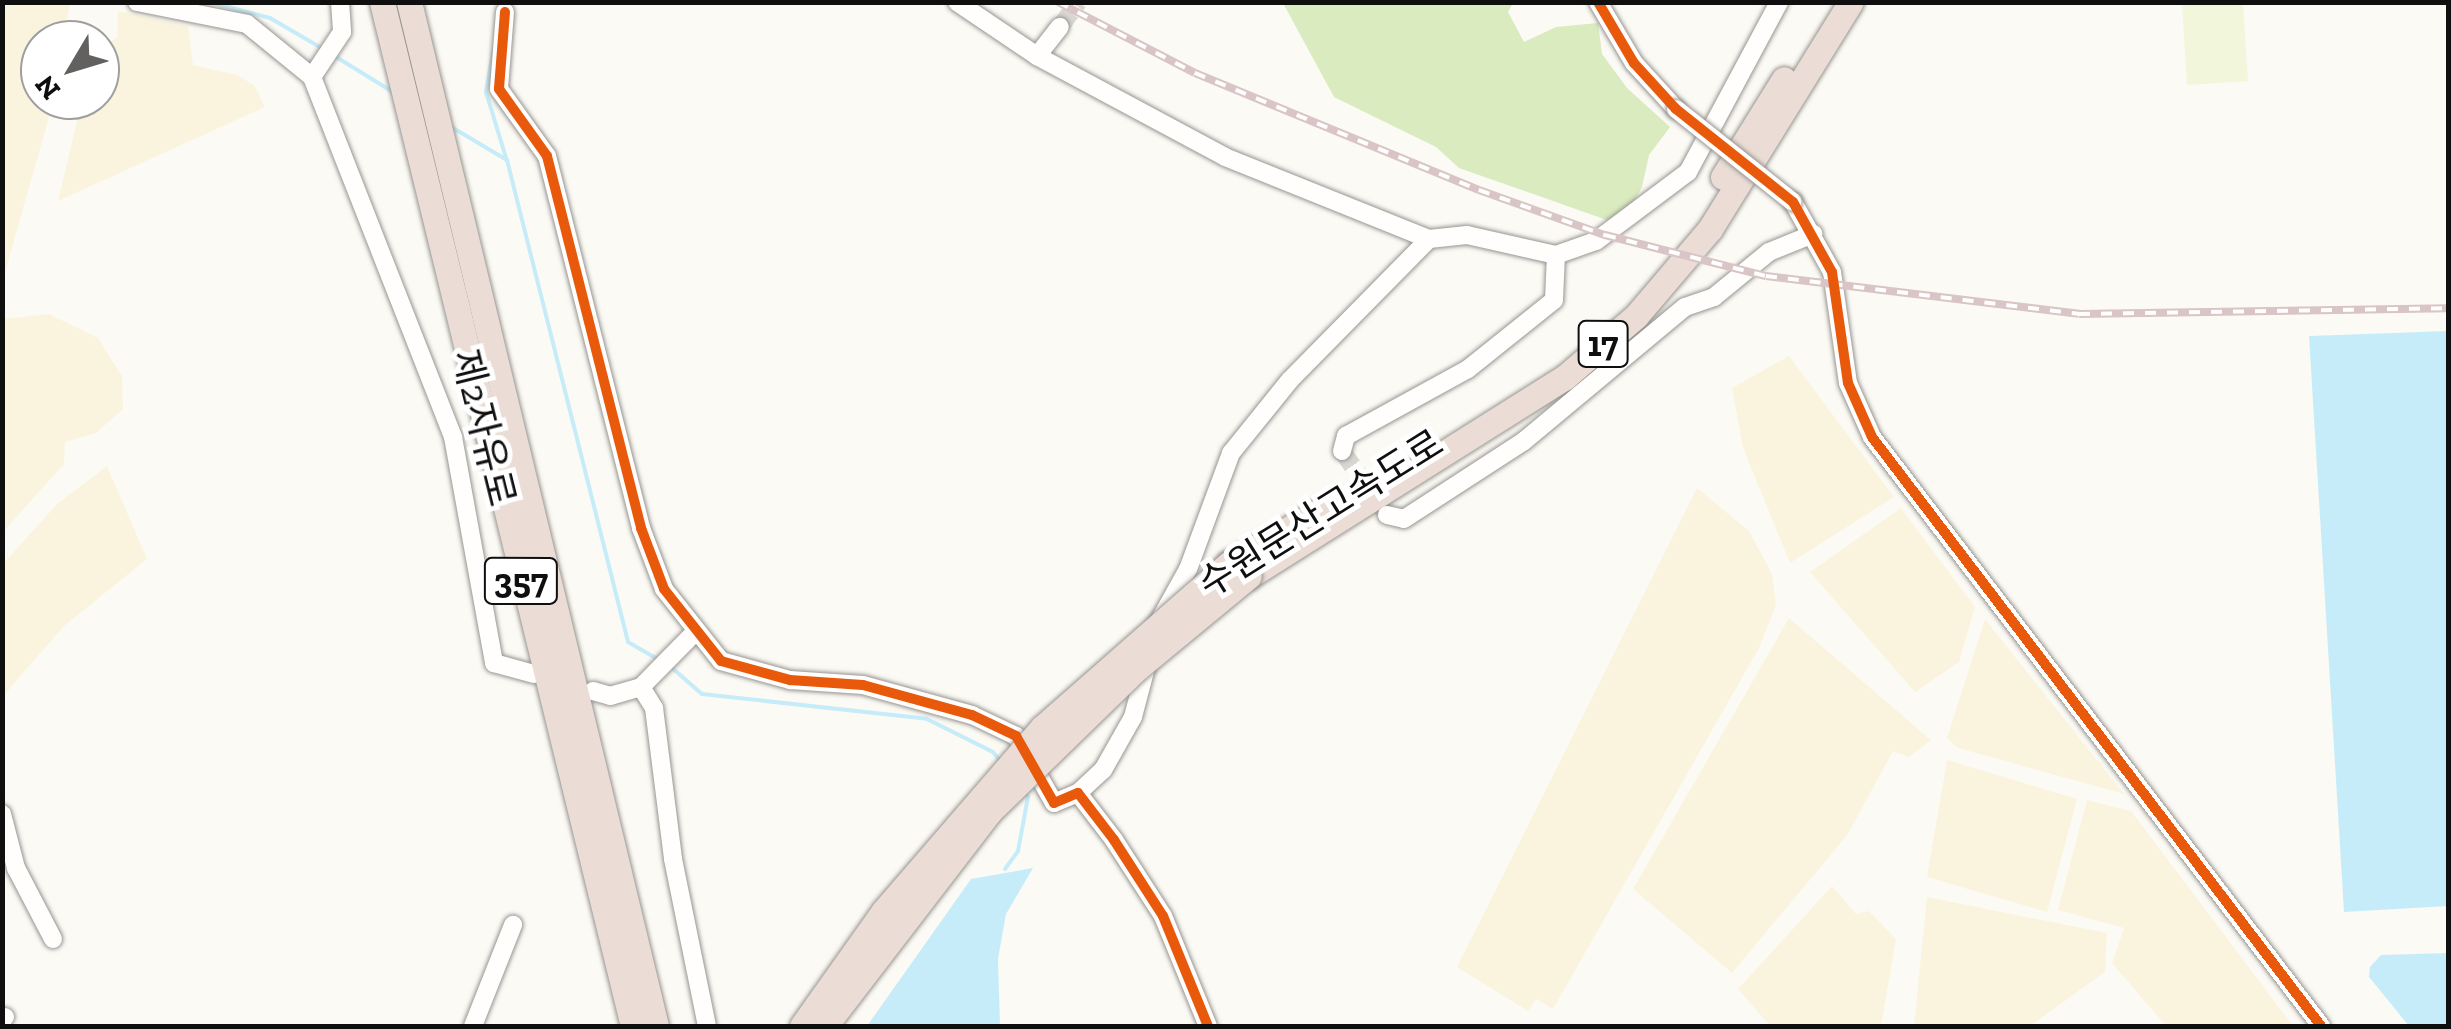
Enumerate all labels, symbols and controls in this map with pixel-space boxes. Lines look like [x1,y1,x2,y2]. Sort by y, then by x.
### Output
north arrow [20,20,120,120]
text: N [28,69,67,106]
road number: 17 [1576,314,1630,374]
street label: 제2자유로 [442,345,524,511]
street label: 수원문산고속도로 [1190,421,1452,607]
road number: 357 [484,551,558,611]

